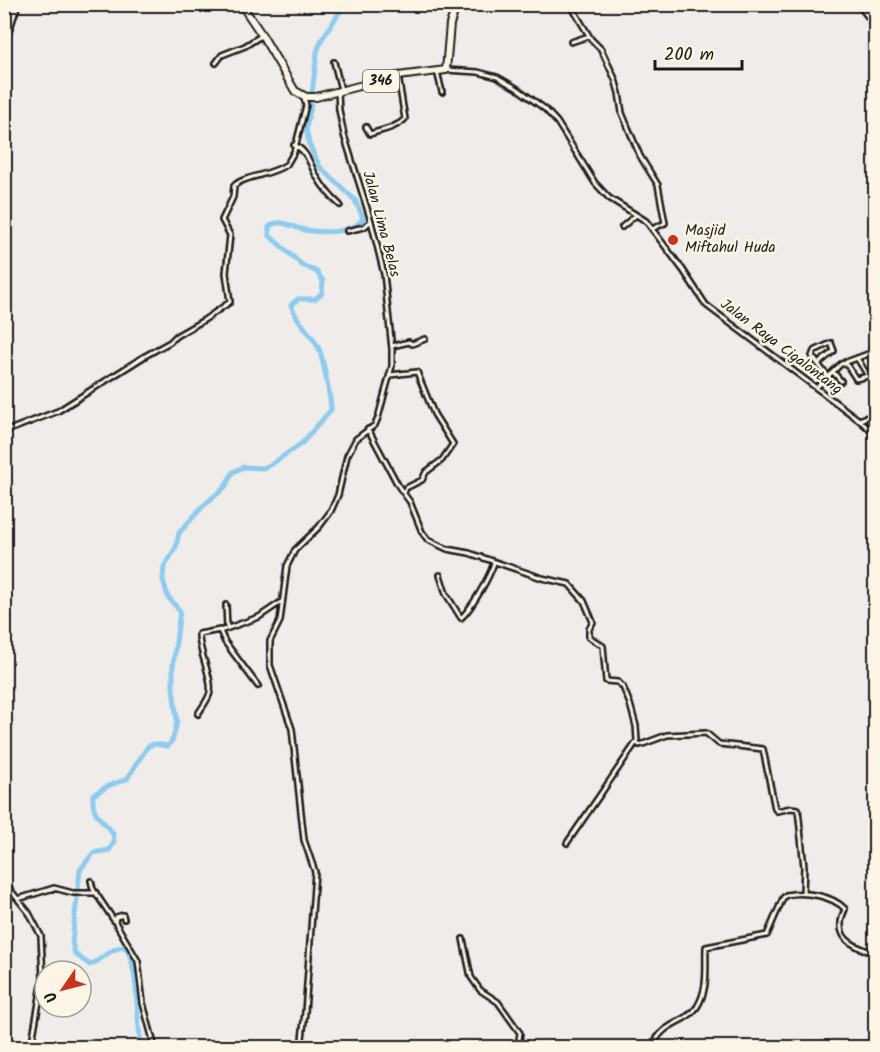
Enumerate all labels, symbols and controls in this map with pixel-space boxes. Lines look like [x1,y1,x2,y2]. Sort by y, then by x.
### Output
scale bar [655,33,742,71]
text: 200 m [664,41,714,70]
road number: 346 [363,70,399,92]
street label: Jalan Lima Belas [355,168,407,280]
place label: Masjid Miftahul Huda [685,219,776,260]
marker: Masjid Miftahul Huda [666,233,680,247]
street label: Jalan Raya Cigalontang [715,293,847,401]
north arrow [33,959,93,1019]
text: U [39,985,65,1008]

